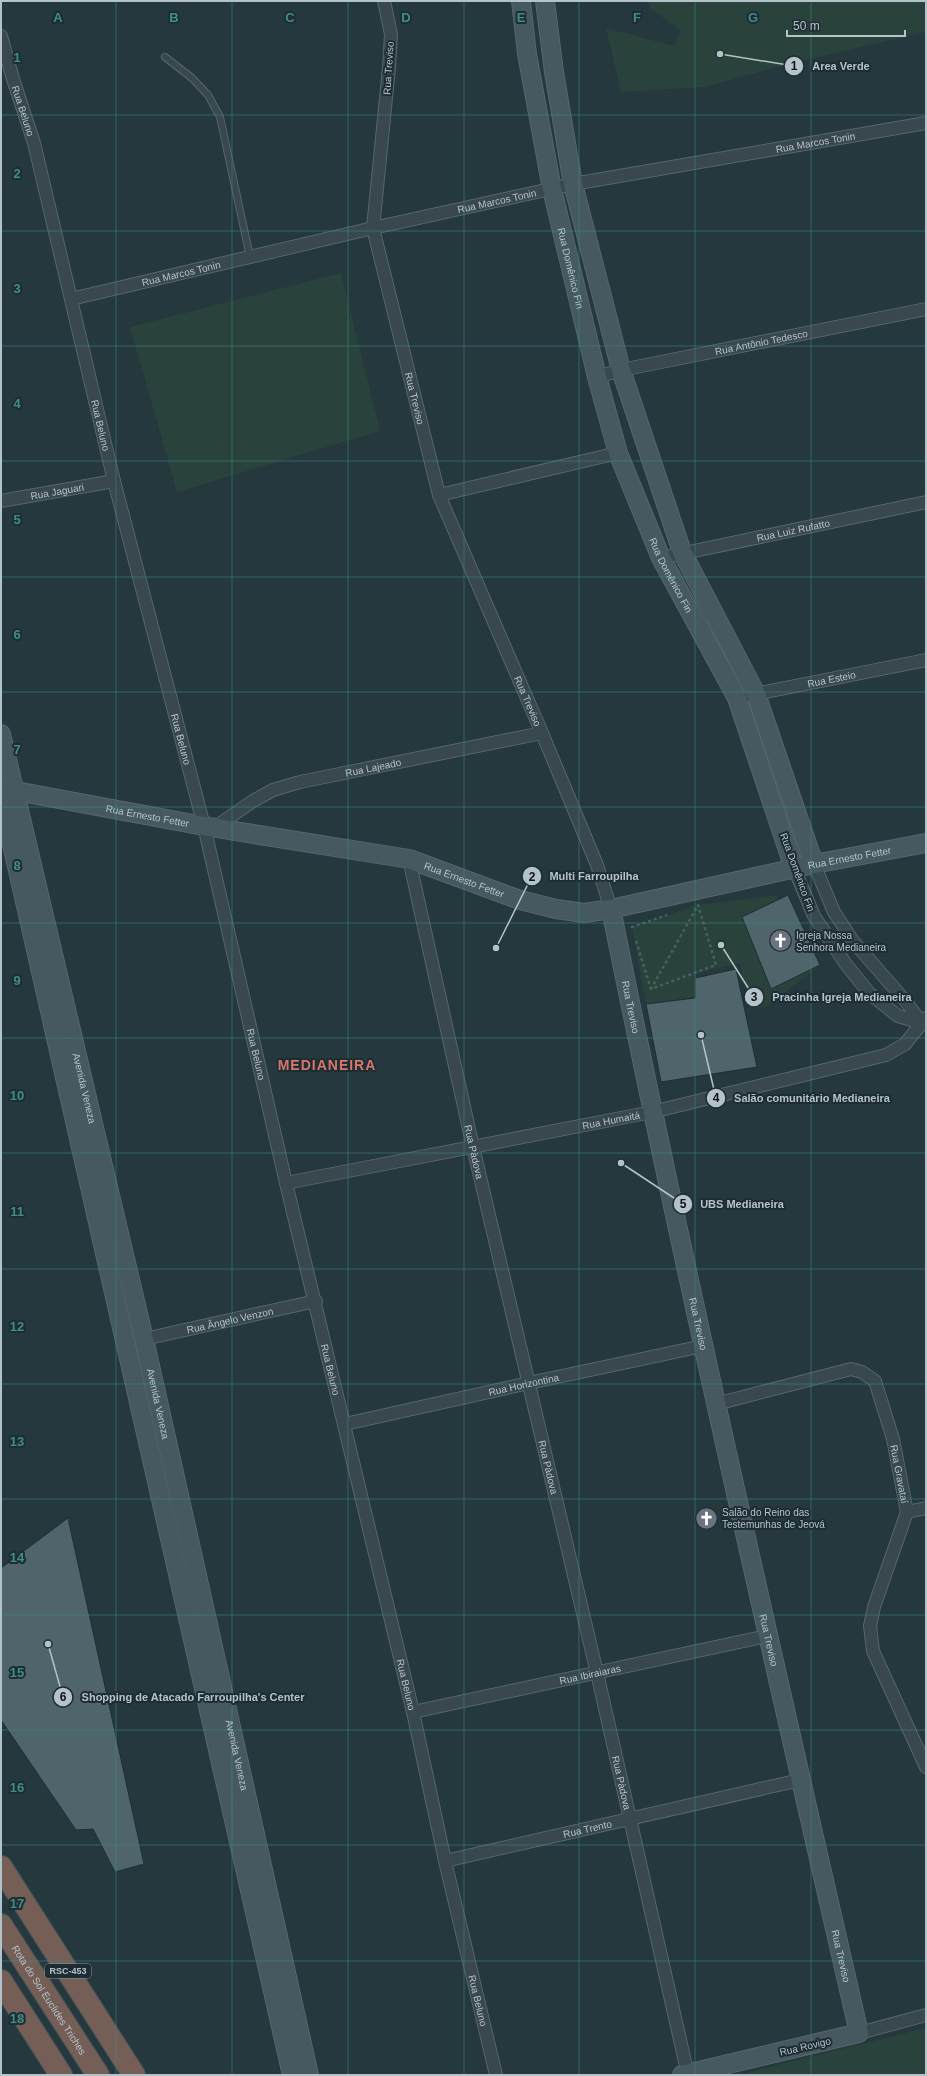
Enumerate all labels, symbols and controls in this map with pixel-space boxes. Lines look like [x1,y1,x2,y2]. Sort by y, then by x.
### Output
text: A [53,10,63,25]
text: B [169,10,179,25]
text: C [285,10,295,25]
text: D [401,10,411,25]
text: E [517,10,526,25]
text: F [633,10,641,25]
text: G [748,10,758,25]
scale bar [787,12,905,38]
text: 50 m [793,19,820,33]
street label: Rua Treviso [381,41,396,95]
text: 1 [13,50,21,65]
callout: Area Verde [784,54,878,77]
text: 1 [791,59,798,73]
text: Area Verde [812,60,870,72]
street label: Rua Beluno [10,84,36,138]
street label: Rua Marcos Tonin [775,130,856,155]
text: 2 [13,166,21,181]
street label: Rua Marcos Tonin [456,187,537,215]
street label: Rua Domênico Fin [555,227,585,310]
street label: Rua Marcos Tonin [141,259,222,288]
text: 3 [13,281,21,296]
street label: Rua Antônio Tedesco [714,328,809,357]
street label: Rua Treviso [403,371,426,426]
text: 4 [13,396,21,411]
street label: Rua Beluno [89,399,112,452]
street label: Rua Jaguari [30,481,85,502]
text: 5 [13,512,21,527]
street label: Rua Luiz Rufatto [756,517,831,544]
street label: Rua Domênico Fin [647,536,695,615]
text: 6 [13,627,21,642]
street label: Rua Esteio [806,669,857,689]
street label: Rua Treviso [512,674,543,728]
street label: Rua Beluno [169,712,193,766]
text: 7 [13,742,21,757]
street label: Rua Lajeado [344,757,403,779]
street label: Rua Ernesto Fetter [105,803,191,829]
street label: Rua Domênico Fin [778,831,817,913]
street label: Rua Ernesto Fetter [807,845,893,871]
text: 8 [13,858,21,873]
street label: Rua Ernesto Fetter [423,860,506,900]
callout: Multi Farroupilha [522,865,647,888]
text: 2 [529,870,536,884]
text: Multi Farroupilha [549,870,639,882]
church icon: Igreja Nossa Senhora Medianeira [767,928,793,954]
place label: Igreja Nossa Senhora Medianeira [796,930,886,953]
text: 9 [13,973,21,988]
street label: Rua Treviso [620,980,641,1035]
callout: Pracinha Igreja Medianeira [744,986,920,1009]
text: 3 [751,990,758,1004]
text: Pracinha Igreja Medianeira [772,991,913,1003]
street label: Rua Beluno [245,1028,267,1081]
street label: Avenida Veneza [71,1052,98,1125]
district label: MEDIANEIRA [278,1057,376,1073]
callout: Salão comunitário Medianeira [706,1086,898,1109]
text: 10 [10,1088,24,1103]
text: 4 [713,1091,720,1105]
text: Salão comunitário Medianeira [734,1092,891,1104]
street label: Rua Humaitá [581,1109,641,1131]
street label: Rua Pàdova [462,1124,485,1180]
callout: UBS Medianeira [673,1192,792,1215]
text: 5 [680,1197,687,1211]
text: UBS Medianeira [700,1198,785,1210]
text: 11 [10,1204,24,1219]
street label: Rua Treviso [687,1297,709,1352]
street label: Rua Ângelo Venzon [186,1306,274,1335]
text: 12 [10,1319,24,1334]
street label: Rua Beluno [319,1343,342,1397]
street label: Avenida Veneza [145,1367,171,1441]
street label: Rua Horizontina [488,1372,560,1398]
text: 13 [10,1434,24,1449]
street label: Rua Pàdova [536,1439,560,1496]
street label: Rua Gravataí [888,1444,910,1505]
church icon: Salão do Reino das Testemunhas de Jeová [694,1505,720,1531]
place label: Salão do Reino das Testemunhas de Jeová [722,1507,825,1530]
text: 14 [10,1550,25,1565]
street label: Rua Treviso [757,1613,780,1668]
street label: Rua Beluno [394,1658,417,1712]
street label: Rua Ibiraiaras [558,1663,622,1686]
text: 15 [10,1665,24,1680]
callout: Shopping de Atacado Farroupilha's Center [53,1686,313,1709]
text: 6 [60,1690,67,1704]
text: Shopping de Atacado Farroupilha's Center [82,1691,305,1703]
street label: Avenida Veneza [224,1719,250,1792]
street label: Rua Pàdova [610,1755,633,1811]
text: 16 [10,1780,24,1795]
street label: Rua Trento [562,1818,613,1840]
text: 17 [10,1896,24,1911]
street label: Rua Treviso [829,1929,852,1984]
street label: Rota do Sol Euclides Triches [10,1943,88,2057]
road number: RSC-453 [45,1964,91,1978]
street label: Rua Beluno [466,1974,489,2028]
text: 18 [10,2011,24,2026]
street label: Rua Rovigo [778,2035,832,2058]

